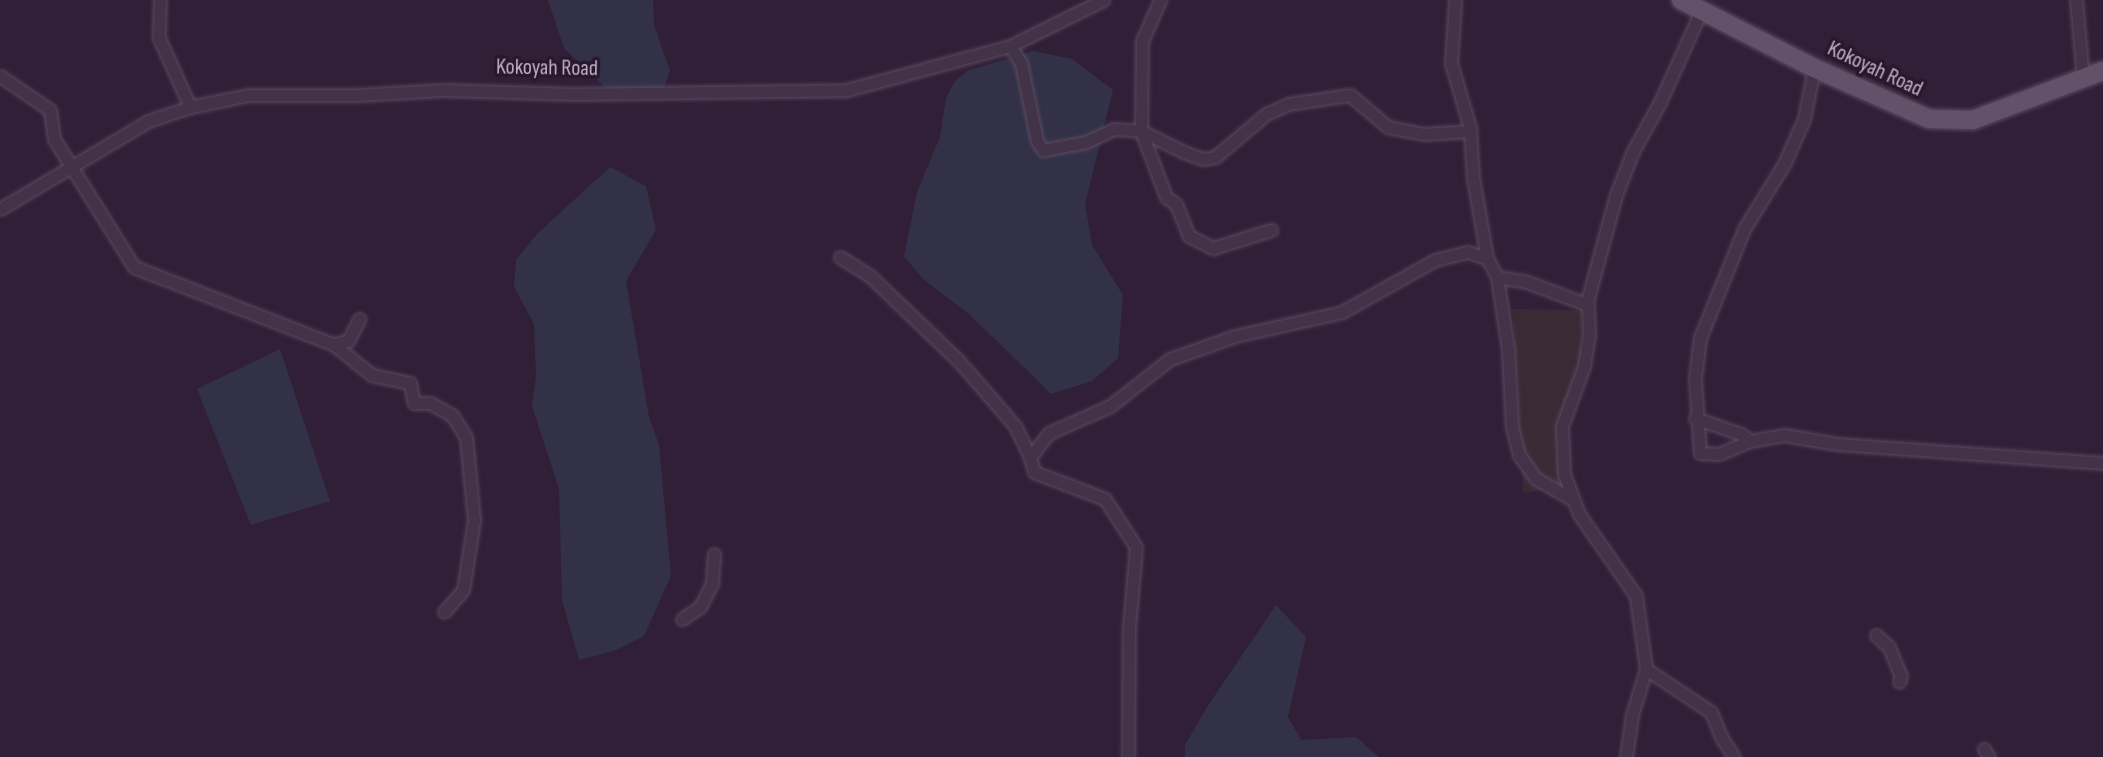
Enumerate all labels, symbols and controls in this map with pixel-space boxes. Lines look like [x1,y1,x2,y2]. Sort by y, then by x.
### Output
street label: Kokoyah Road [1823,36,1927,102]
street label: Kokoyah Road [496,54,598,82]

